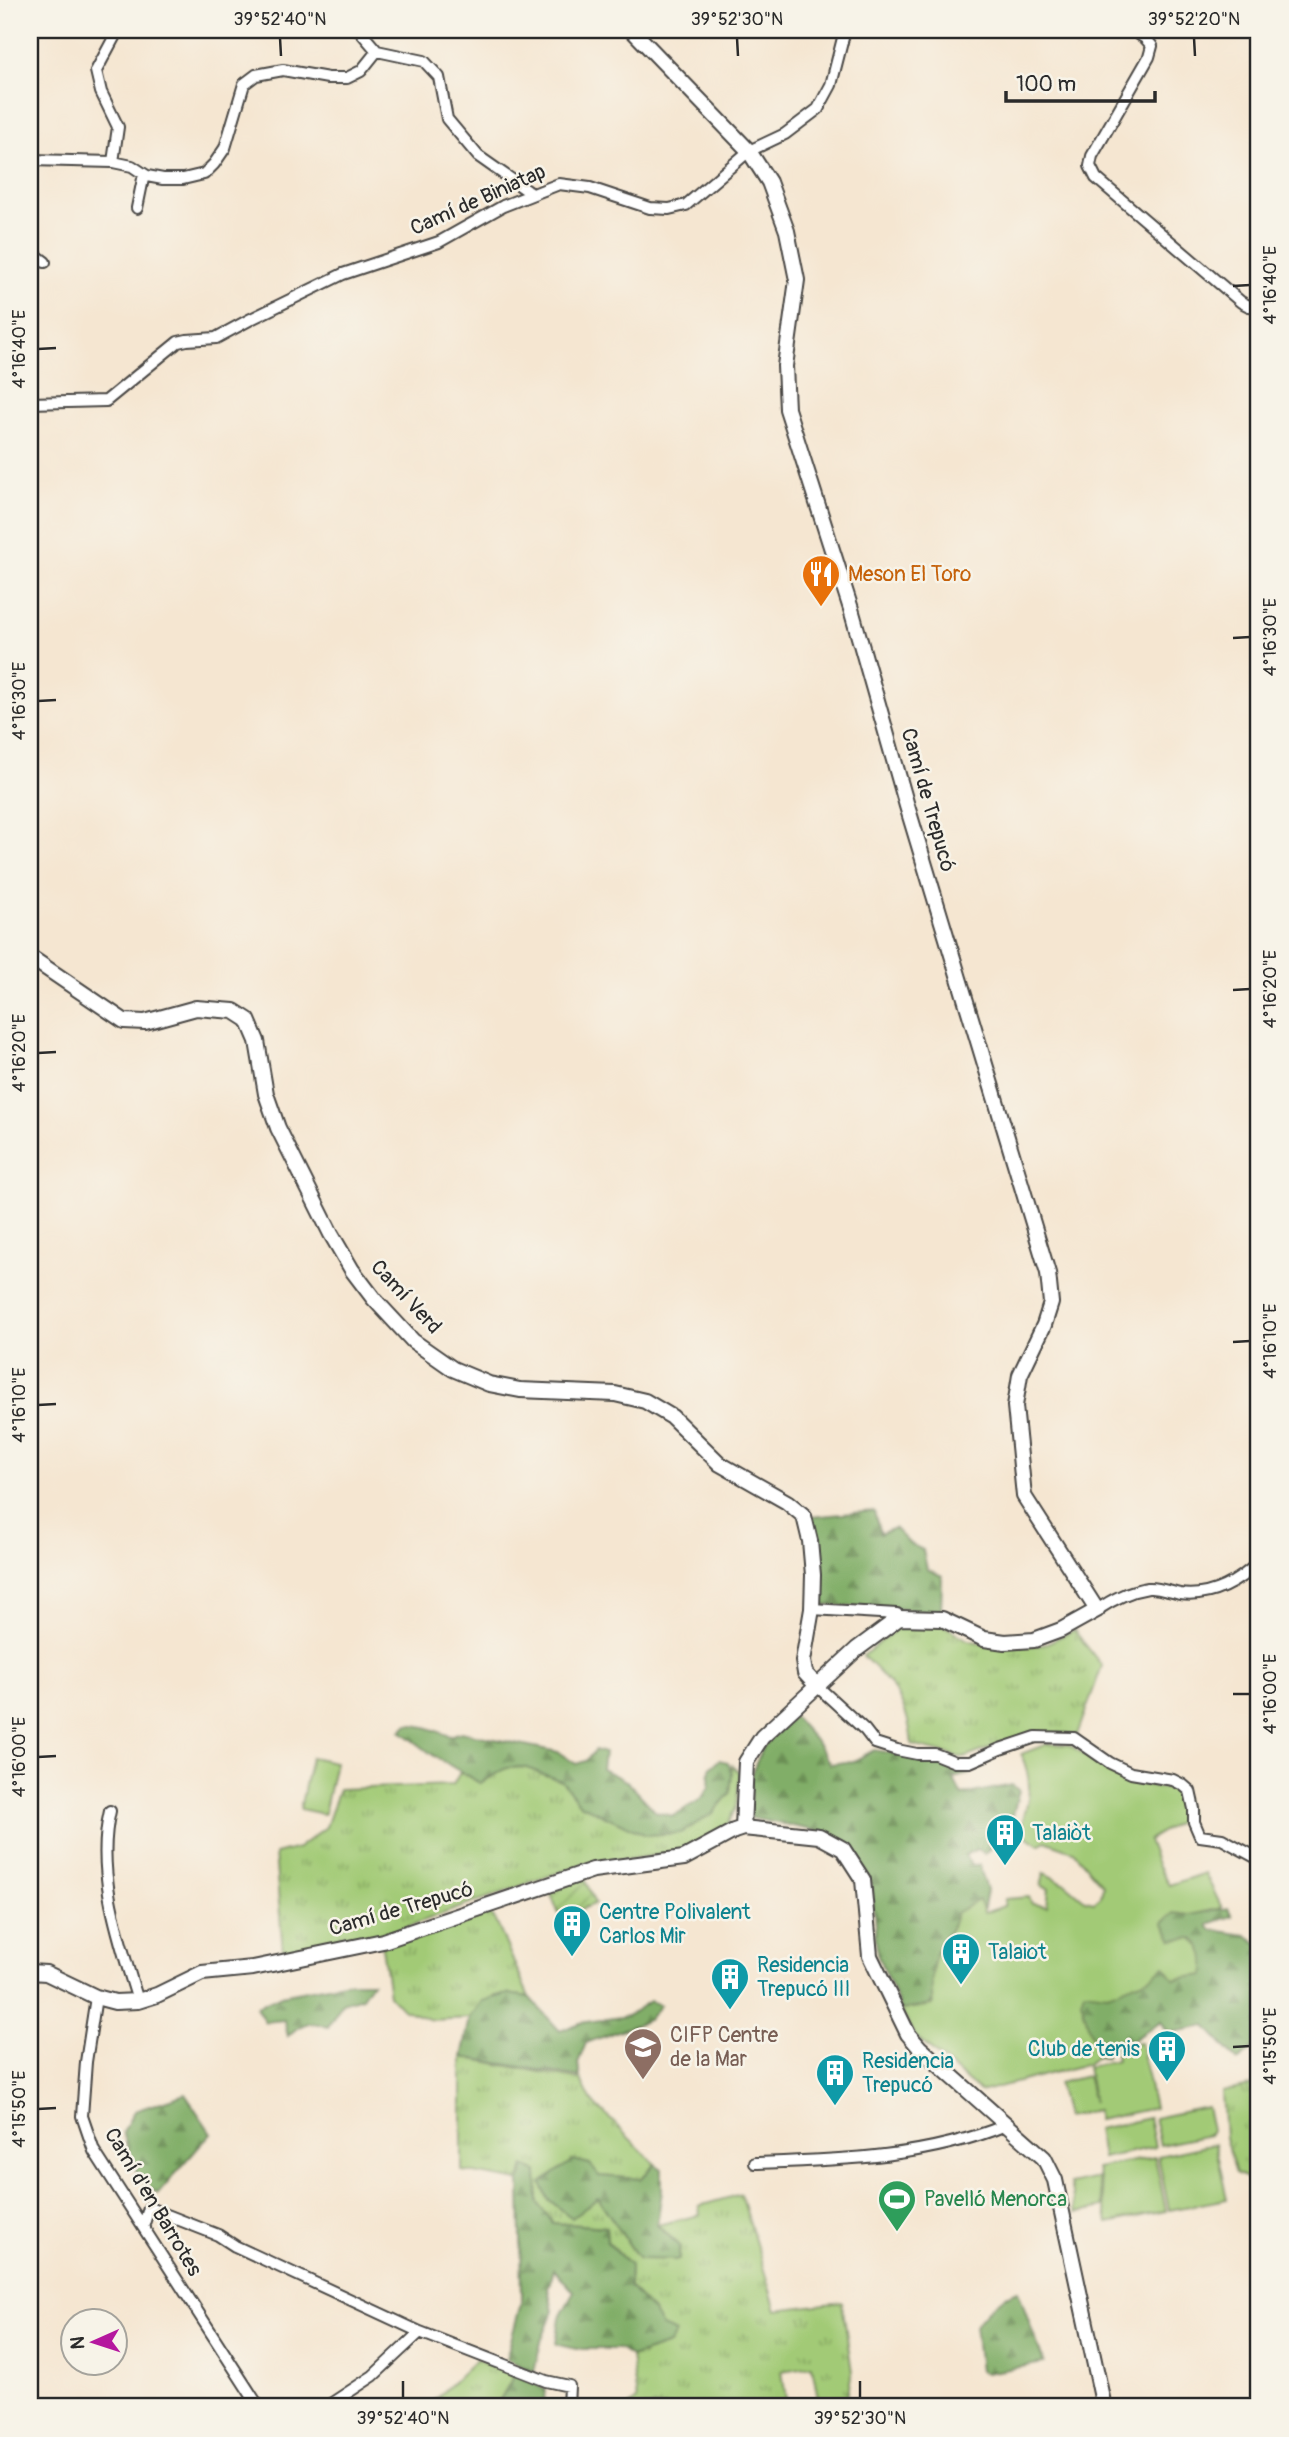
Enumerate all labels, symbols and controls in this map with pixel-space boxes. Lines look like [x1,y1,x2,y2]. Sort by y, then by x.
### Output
text: 39°52'40"N [234,8,326,31]
text: 39°52'30"N [691,8,783,31]
text: 39°52'20"N [1148,8,1240,31]
scale bar [1006,60,1154,104]
text: 100 m [1016,71,1076,98]
street label: Camí de Biniatap [406,158,550,242]
text: 4°16'40"E [1259,246,1282,324]
text: 4°16'40"E [8,310,31,388]
restaurant icon: Meson El Toro [800,553,842,608]
place label: Meson El Toro [848,561,971,588]
text: 4°16'30"E [1259,598,1282,676]
text: 4°16'30"E [8,662,31,740]
street label: Camí de Trepucó [895,725,961,875]
text: 4°16'20"E [1259,950,1282,1028]
text: 4°16'20"E [8,1014,31,1092]
street label: Camí Verd [365,1254,447,1340]
text: 4°16'10"E [1259,1303,1282,1379]
text: 4°16'10"E [8,1367,31,1443]
text: 4°16'00"E [1259,1654,1282,1734]
text: 4°16'00"E [8,1717,31,1797]
building icon: Talaiòt [984,1812,1026,1867]
place label: Talaiòt [1032,1820,1091,1847]
street label: Camí de Trepucó [326,1876,476,1942]
place label: Centre Polivalent Carlos Mir [599,1899,751,1950]
building icon: Centre Polivalent Carlos Mir [551,1903,593,1958]
building icon: Talaiot [940,1931,982,1986]
place label: Talaiot [988,1939,1047,1966]
place label: Residencia Trepucó III [757,1952,850,2003]
building icon: Residencia Trepucó III [709,1956,751,2011]
text: 4°15'50"E [1259,2007,1282,2085]
place label: CIFP Centre de la Mar [670,2022,779,2073]
school or university icon: CIFP Centre de la Mar [622,2026,664,2081]
building icon: Club de tenis [1146,2028,1188,2083]
place label: Club de tenis [1028,2036,1141,2063]
place label: Residencia Trepucó [862,2048,954,2099]
building icon: Residencia Trepucó [814,2052,856,2107]
text: 4°15'50"E [8,2070,31,2148]
street label: Camí d'en Barrotes [98,2123,208,2282]
sports icon: Pavelló Menorca [876,2178,918,2233]
place label: Pavelló Menorca [924,2186,1067,2213]
north arrow [60,2308,130,2378]
text: N [66,2336,90,2350]
text: 39°52'40"N [357,2407,449,2430]
text: 39°52'30"N [814,2407,906,2430]

